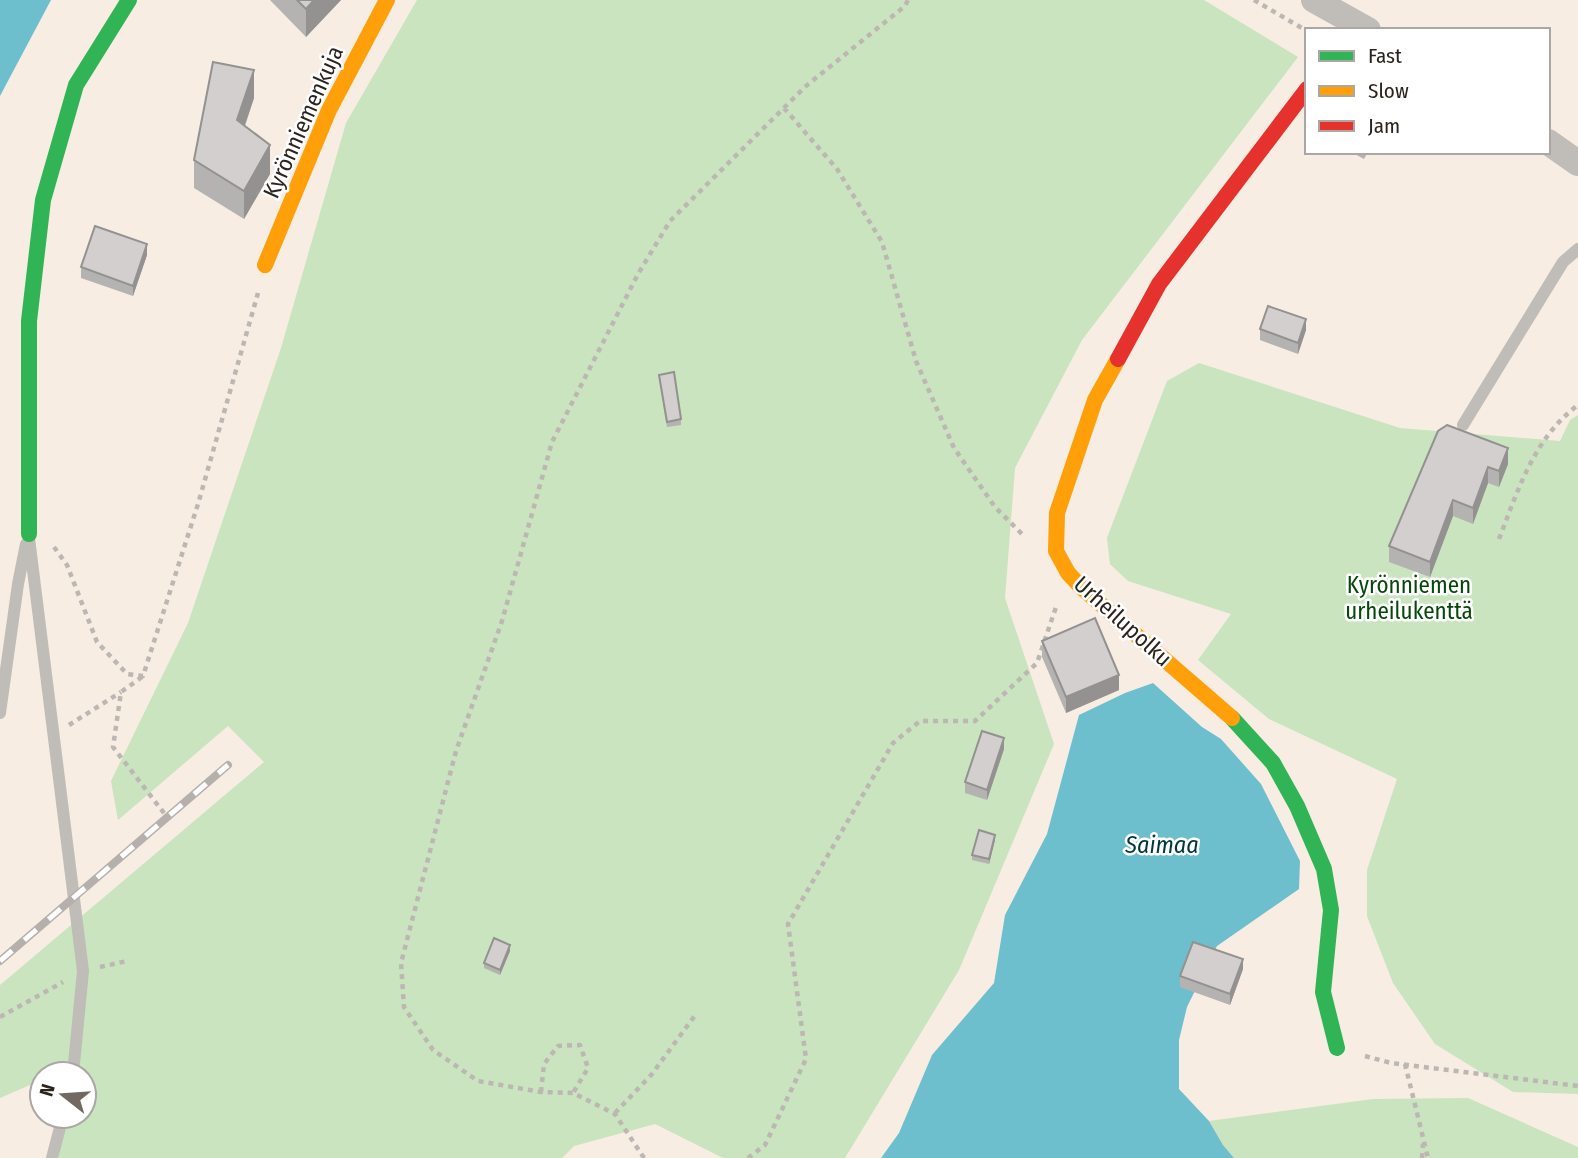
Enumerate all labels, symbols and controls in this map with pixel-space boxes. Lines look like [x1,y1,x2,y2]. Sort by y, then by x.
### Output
legend [1305,28,1550,154]
street label: Kyrönniemenkuja [257,41,349,203]
text: Fast [1368,43,1402,69]
text: Slow [1368,78,1409,104]
text: Jam [1368,113,1400,139]
street label: Urheilupolku [1068,570,1178,672]
park label: Kyrönniemen urheilukenttä [1345,571,1473,625]
water label: Saimaa [1124,831,1199,859]
north arrow [28,1060,98,1130]
text: N [35,1081,60,1099]

